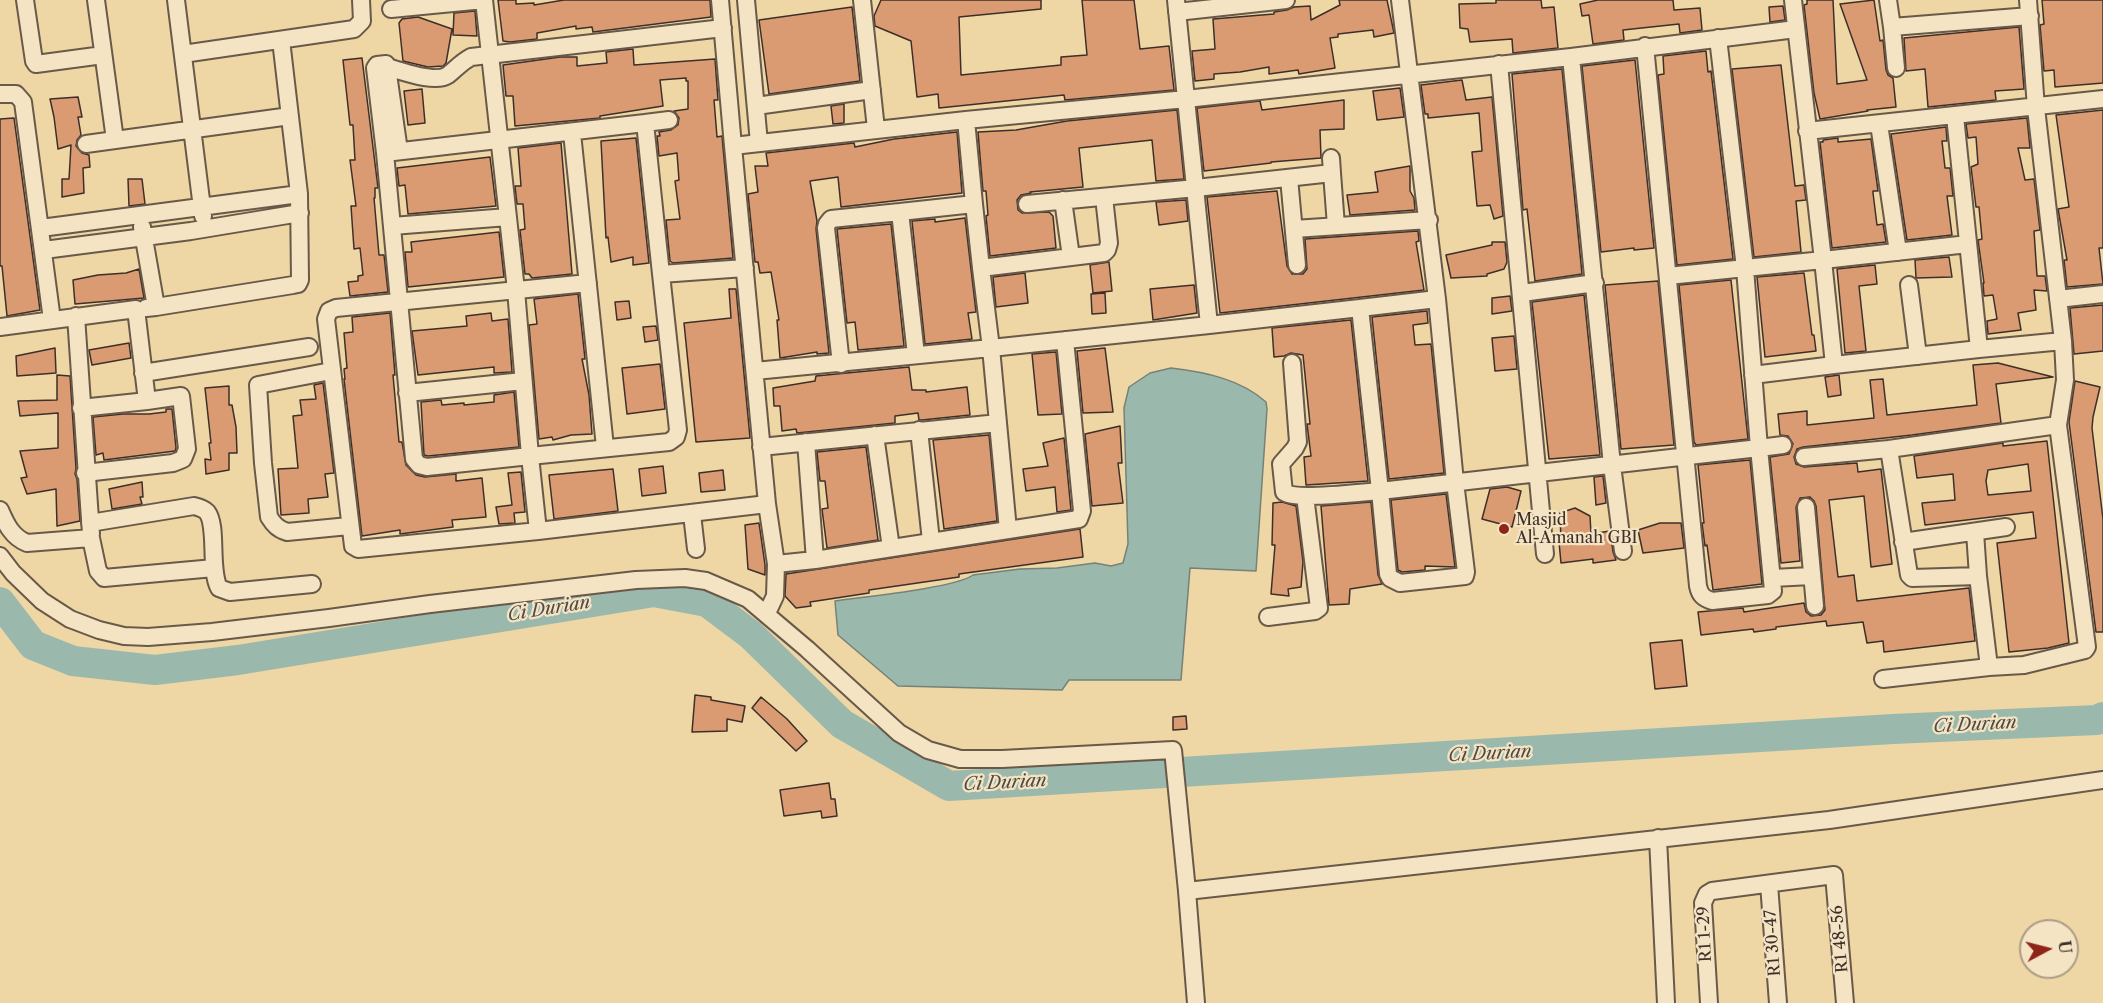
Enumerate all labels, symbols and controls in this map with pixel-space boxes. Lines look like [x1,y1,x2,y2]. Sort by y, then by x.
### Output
place label: Masjid Al-Amanah GBI [1516,510,1638,548]
marker: Masjid Al-Amanah GBI [1497,522,1511,536]
water label: Ci Durian [506,592,592,626]
water label: Ci Durian [1933,712,2017,738]
water label: Ci Durian [1448,741,1532,767]
water label: Ci Durian [963,770,1047,796]
street label: R1 48-56 [1827,905,1853,973]
street label: R1 1-29 [1694,906,1716,962]
street label: R1 30-47 [1761,909,1785,977]
north arrow [2019,919,2079,979]
text: U [2054,939,2076,955]

